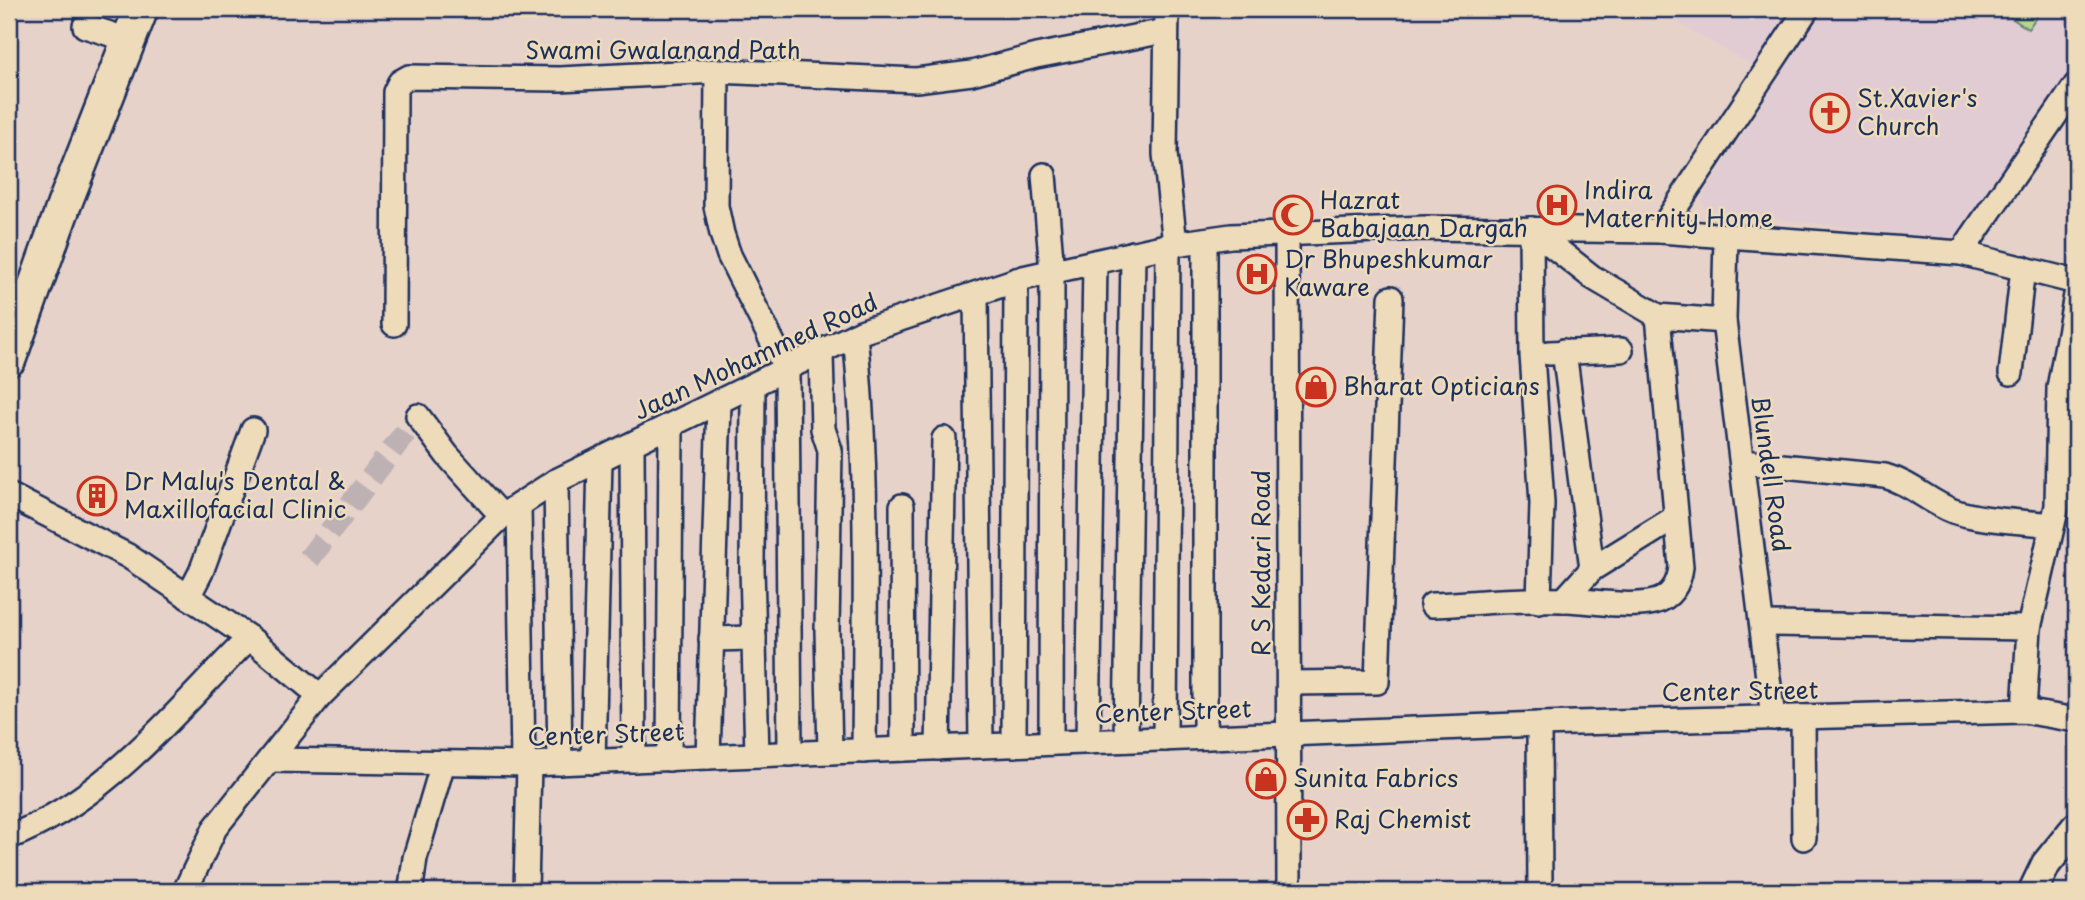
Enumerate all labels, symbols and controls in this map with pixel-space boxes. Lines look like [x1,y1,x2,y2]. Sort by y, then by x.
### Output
street label: Swami Gwalanand Path [525,31,801,67]
place label: St.Xavier's Church [1857,79,1977,143]
church icon: St.Xavier's Church [1809,92,1851,134]
place label: Indira Maternity Home [1584,171,1773,235]
place label: Hazrat Babajaan Dargah [1320,181,1528,245]
hospital icon: Indira Maternity Home [1536,184,1578,226]
mosque icon: Hazrat Babajaan Dargah [1272,194,1314,236]
place label: Dr Bhupeshkumar Kaware [1284,240,1493,304]
hospital icon: Dr Bhupeshkumar Kaware [1236,253,1278,295]
street label: Jaan Mohammed Road [627,283,883,428]
shop icon: Bharat Opticians [1295,366,1337,408]
place label: Bharat Opticians [1343,367,1540,403]
street label: Blundell Road [1743,393,1801,554]
place label: Dr Malu's Dental & Maxillofacial Clinic [124,462,346,526]
street label: R S Kedari Road [1242,470,1278,656]
building icon: Dr Malu's Dental & Maxillofacial Clinic [76,475,118,517]
street label: Center Street [1661,671,1819,709]
street label: Center Street [1094,689,1252,731]
street label: Center Street [527,712,685,754]
shop icon: Sunita Fabrics [1245,758,1287,800]
place label: Sunita Fabrics [1293,759,1458,795]
pharmacy icon: Raj Chemist [1286,799,1328,841]
place label: Raj Chemist [1334,800,1471,836]

